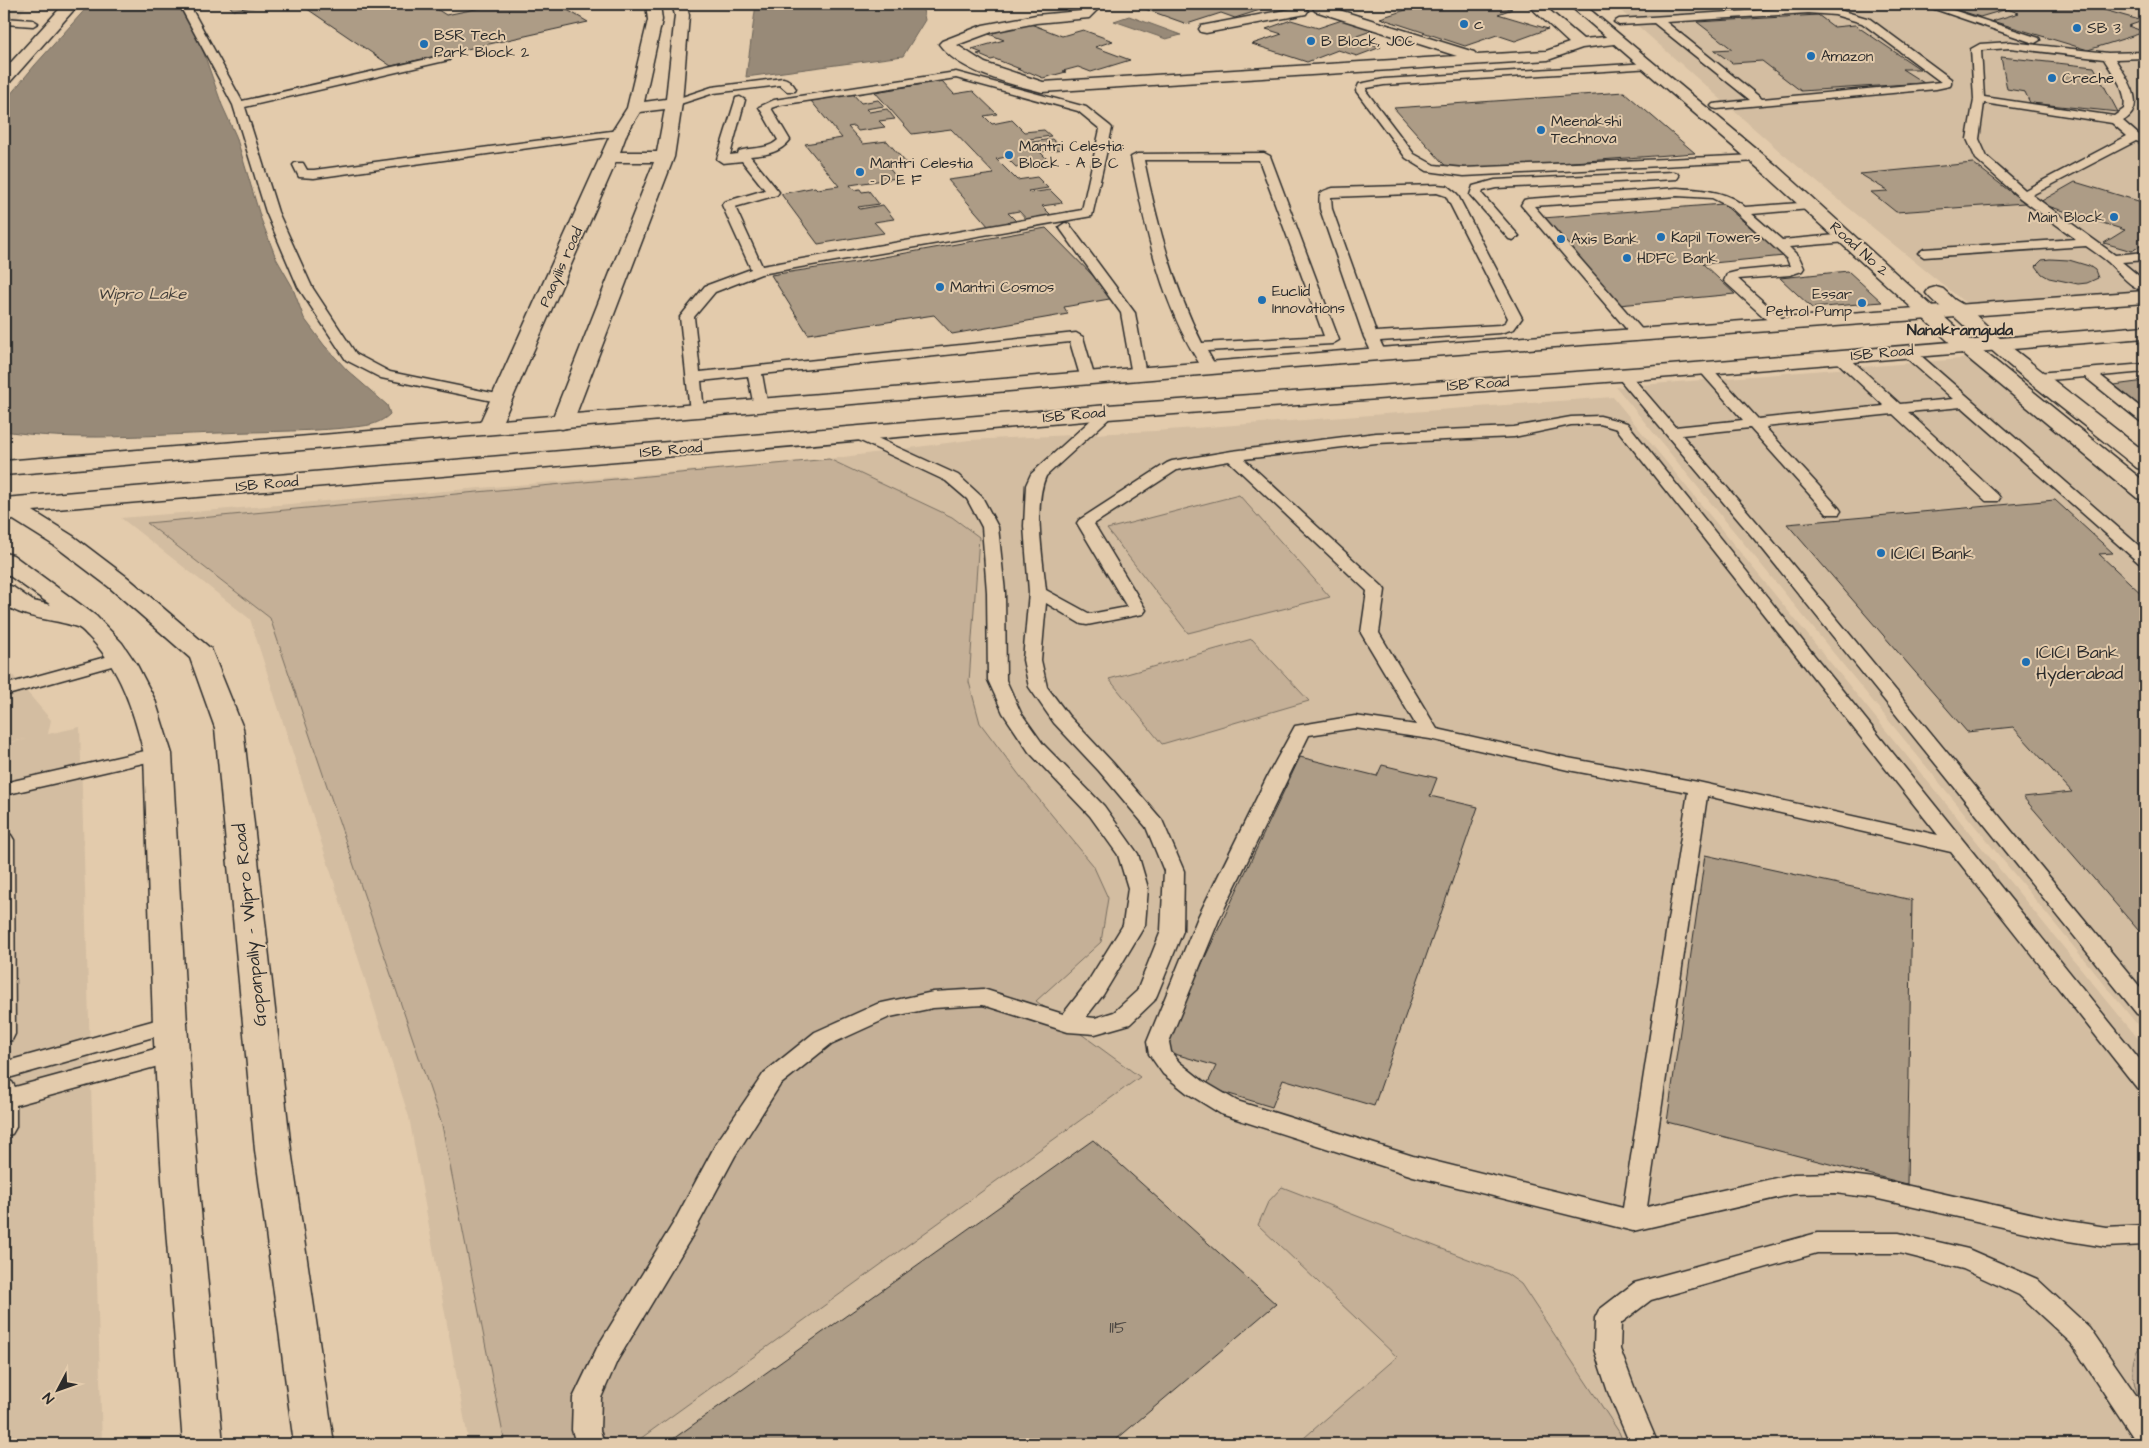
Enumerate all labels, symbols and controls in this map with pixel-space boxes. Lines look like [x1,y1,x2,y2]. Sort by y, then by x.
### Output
place label: c [1474,14,1484,35]
marker: c [1458,18,1470,30]
place label: SB 3 [2087,18,2121,39]
marker: SB 3 [2071,22,2083,34]
place label: BSR Tech Park Block 2 [434,25,530,63]
place label: B Block, JOC [1321,31,1415,52]
marker: B Block, JOC [1305,35,1317,47]
marker: BSR Tech Park Block 2 [418,38,430,50]
place label: Amazon [1821,46,1874,67]
marker: Amazon [1805,50,1817,62]
place label: Creche [2062,68,2114,89]
marker: Creche [2046,72,2058,84]
place label: Meenakshi Technova [1551,111,1622,149]
marker: Meenakshi Technova [1535,124,1547,136]
place label: Mantri Celestia: Block - A B C [1019,136,1125,174]
marker: Mantri Celestia: Block - A B C [1003,149,1015,161]
place label: Mantri Celestia - D E F [870,153,973,191]
marker: Mantri Celestia - D E F [854,166,866,178]
place label: Main Block [2028,207,2104,228]
marker: Main Block [2108,211,2120,223]
street label: Road No 2 [1825,217,1893,281]
street label: Paayilis road [534,223,589,311]
place label: Kapil Towers [1671,227,1761,248]
place label: Axis Bank [1571,229,1639,250]
marker: Kapil Towers [1655,231,1667,243]
marker: Axis Bank [1555,233,1567,245]
place label: HDFC Bank [1637,248,1718,269]
marker: HDFC Bank [1621,252,1633,264]
place label: Mantri Cosmos [950,277,1055,298]
marker: Mantri Cosmos [934,281,946,293]
place label: Euclid Innovations [1272,281,1345,319]
water label: Wipro Lake [98,283,188,305]
place label: Essar Petrol Pump [1766,284,1852,322]
marker: Euclid Innovations [1256,294,1268,306]
marker: Essar Petrol Pump [1856,297,1868,309]
district label: Nanakramguda [1907,319,2014,343]
street label: ISB Road [1850,340,1915,366]
street label: ISB Road [1446,371,1510,397]
street label: ISB Road [1042,402,1107,428]
street label: ISB Road [639,437,704,463]
street label: ISB Road [235,471,300,497]
place label: ICICI Bank [1891,541,1974,566]
marker: ICICI Bank [1875,547,1887,559]
place label: ICICI Bank Hyderabad [2036,640,2123,687]
marker: ICICI Bank Hyderabad [2020,656,2032,668]
street label: Gopanpally - Wipro Road [227,822,274,1028]
house number: 115 [1109,1315,1127,1340]
north arrow [32,1366,82,1416]
text: N [38,1388,59,1408]

